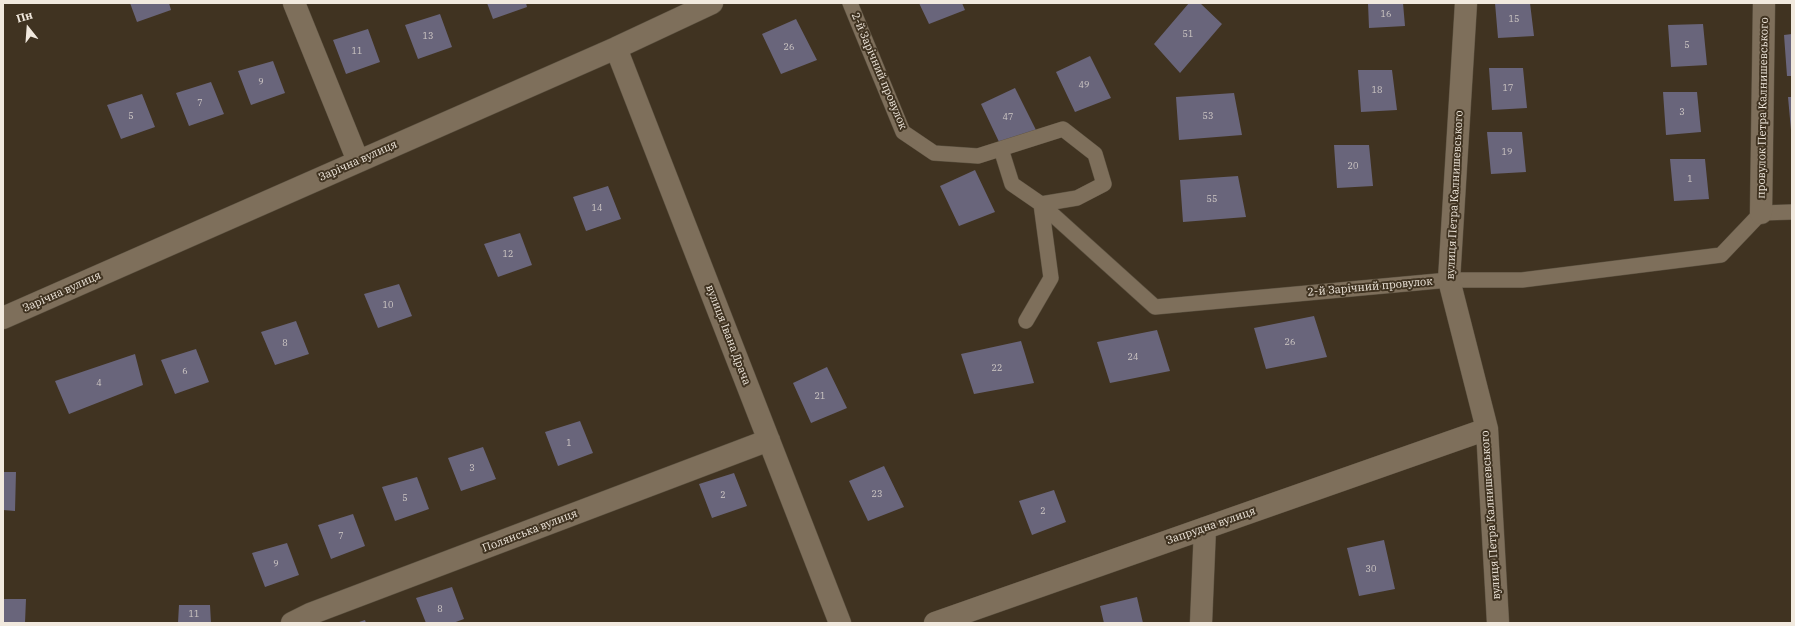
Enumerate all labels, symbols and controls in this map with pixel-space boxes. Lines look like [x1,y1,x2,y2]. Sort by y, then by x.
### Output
text: Пн [15,7,34,26]
north arrow [8,8,48,48]
house number: 16 [1381,9,1391,19]
street label: 2-й Зарічний провулок [848,11,910,131]
house number: 15 [1509,14,1519,24]
street label: провулок Петра Калнишевського [1755,17,1771,199]
house number: 51 [1183,29,1193,39]
house number: 13 [423,31,433,41]
house number: 5 [1684,40,1690,50]
house number: 26 [784,42,794,52]
house number: 11 [352,46,362,56]
house number: 9 [258,77,264,87]
house number: 49 [1079,80,1089,90]
house number: 17 [1503,83,1513,93]
house number: 18 [1372,85,1382,95]
house number: 7 [197,98,203,108]
house number: 3 [1679,107,1685,117]
street label: вулиця Петра Калнишевського [1444,110,1466,280]
house number: 5 [128,111,134,121]
house number: 53 [1203,111,1213,121]
house number: 47 [1003,112,1013,122]
street label: Зарічна вулиця [317,138,399,184]
house number: 19 [1502,147,1512,157]
house number: 20 [1348,161,1358,171]
house number: 1 [1687,174,1693,184]
house number: 55 [1207,194,1217,204]
house number: 14 [592,203,602,213]
house number: 12 [503,249,513,259]
street label: Зарічна вулиця [21,269,103,315]
street label: 2-й Зарічний провулок [1307,275,1433,299]
street label: вулиця Івана Драча [703,283,753,387]
house number: 10 [383,300,393,310]
house number: 26 [1285,337,1295,347]
house number: 8 [282,338,288,348]
house number: 24 [1128,352,1138,362]
house number: 22 [992,363,1002,373]
house number: 6 [182,366,188,376]
house number: 4 [96,378,102,388]
house number: 21 [815,391,825,401]
street label: вулиця Петра Калнишевського [1479,430,1503,600]
house number: 1 [566,438,572,448]
house number: 3 [469,463,475,473]
house number: 23 [872,489,882,499]
house number: 2 [720,490,726,500]
house number: 5 [402,493,408,503]
street label: Запрудна вулиця [1165,505,1257,547]
house number: 2 [1040,506,1046,516]
street label: Полянська вулиця [481,507,579,555]
house number: 7 [338,531,344,541]
house number: 9 [273,559,279,569]
house number: 30 [1366,564,1376,574]
house number: 8 [437,604,443,614]
house number: 11 [189,609,199,619]

